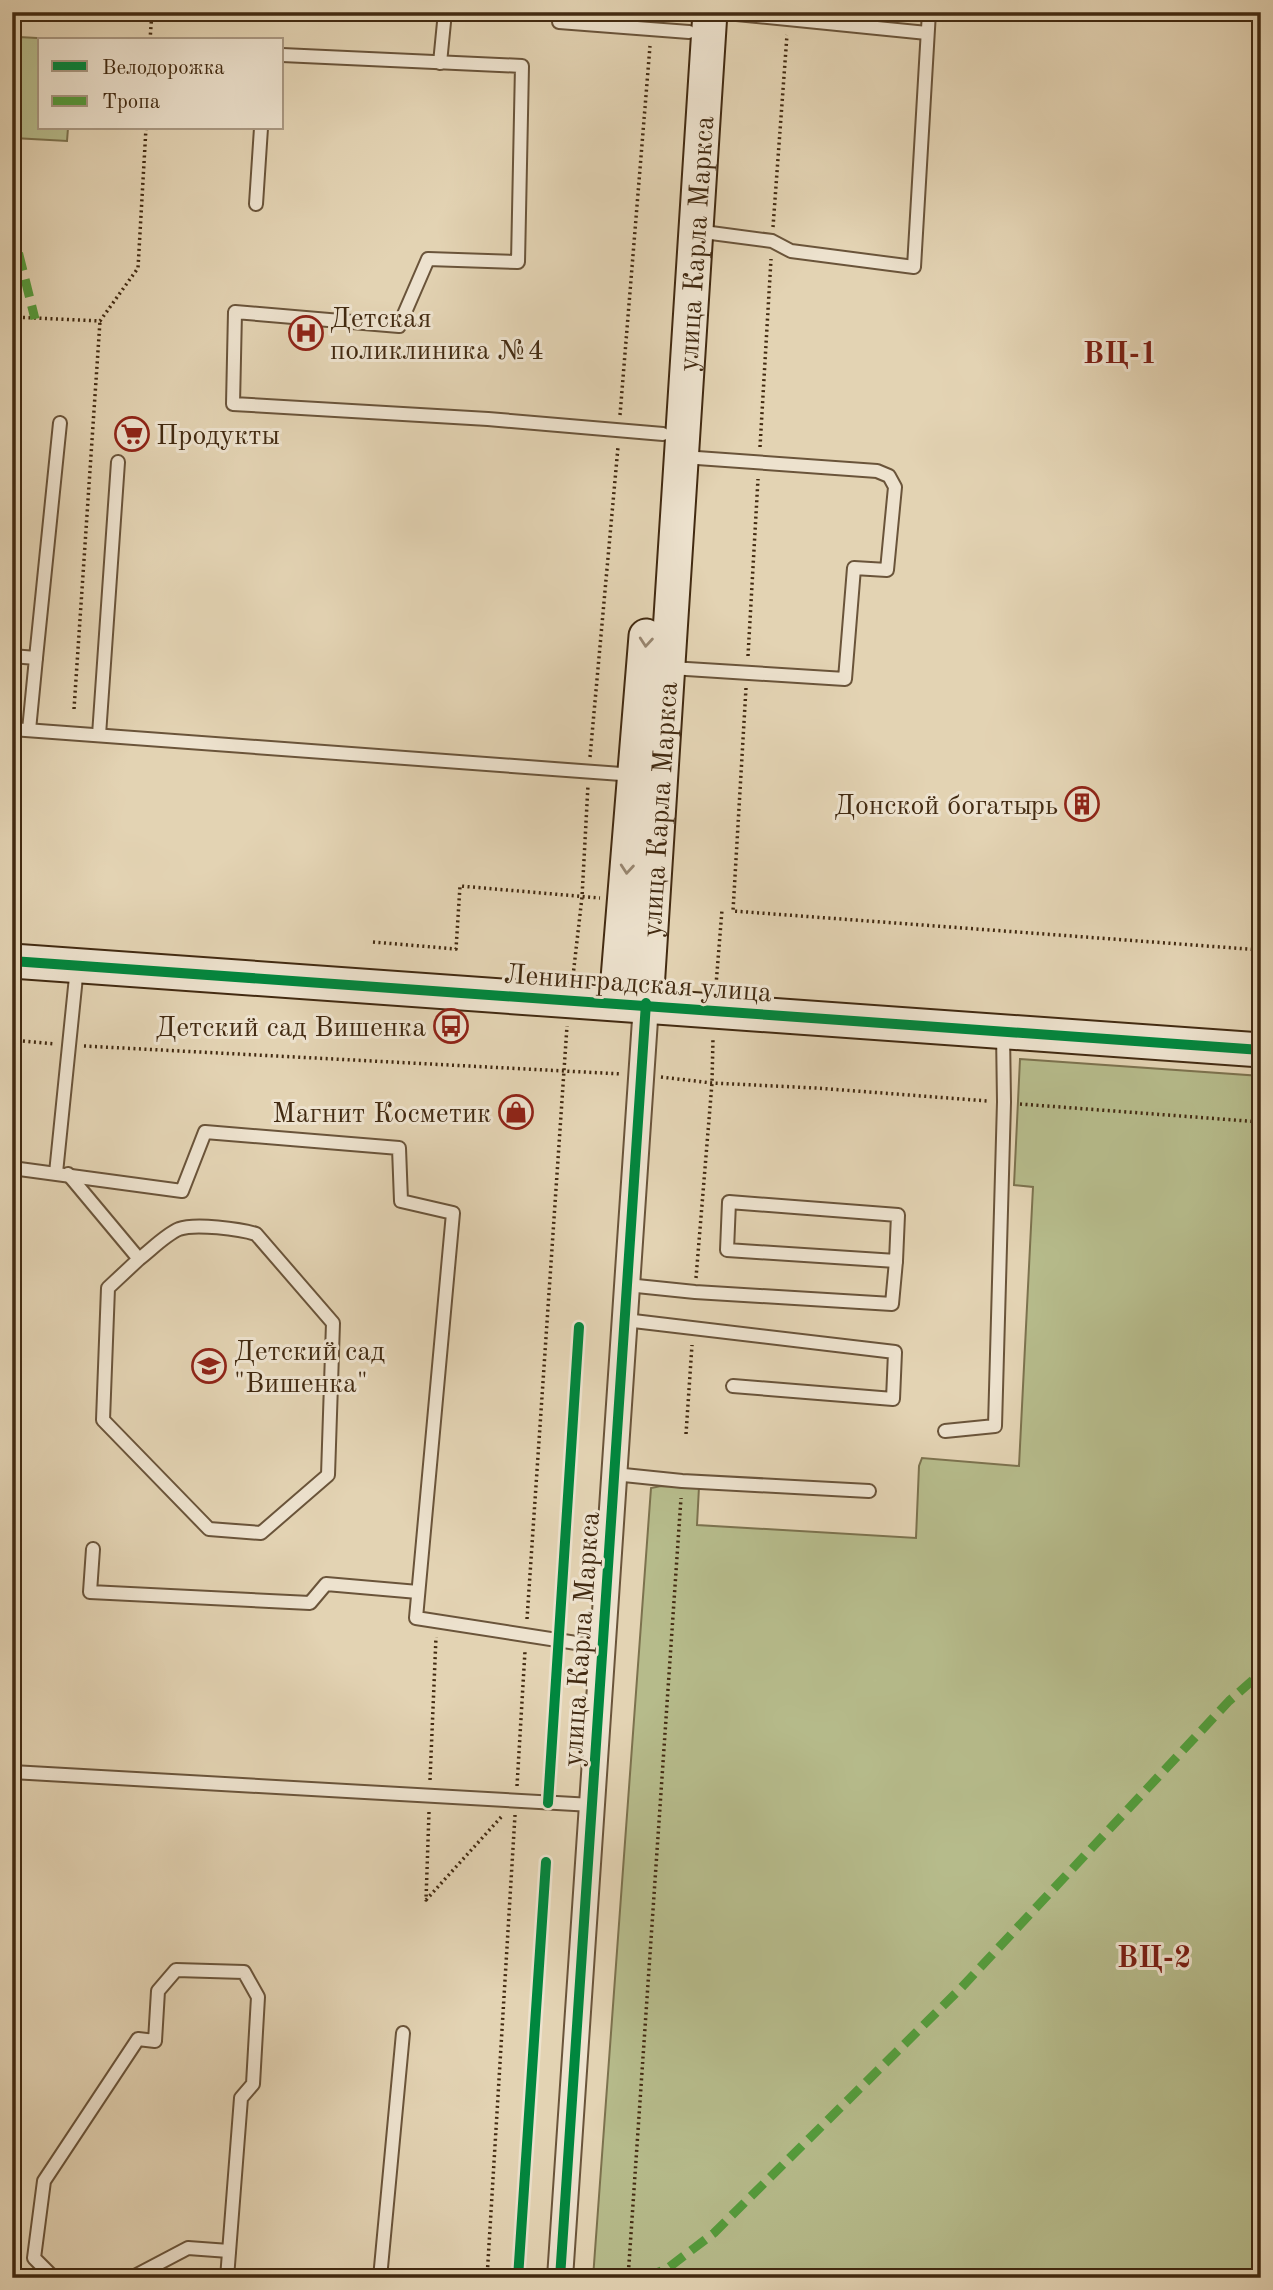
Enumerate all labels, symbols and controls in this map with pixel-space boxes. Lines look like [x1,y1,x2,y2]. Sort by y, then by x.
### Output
legend [38,38,284,130]
text: Велодорожка [102,58,225,79]
text: Тропа [102,92,160,113]
street label: улица Карла Маркса [676,115,720,372]
place label: Детская поликлиника №4 [330,306,544,366]
hospital icon: Детская поликлиника №4 [287,314,325,352]
district label: ВЦ-1 [1083,340,1157,370]
supermarket icon: Продукты [113,415,151,453]
place label: Продукты [156,423,280,451]
one-way arrow [639,637,654,648]
street label: улица Карла Маркса [639,681,684,938]
building icon: Донской богатырь [1063,785,1101,823]
place label: Донской богатырь [834,793,1058,821]
one-way arrow [620,864,635,875]
street label: Ленинградская улица [503,962,773,1008]
bus stop icon: Детский сад Вишенка [432,1007,470,1045]
place label: Детский сад Вишенка [156,1015,426,1043]
shop icon: Магнит Косметик [497,1093,535,1131]
place label: Магнит Косметик [272,1101,491,1129]
place label: Детский сад "Вишенка" [234,1339,385,1399]
school or university icon: Детский сад "Вишенка" [190,1347,228,1385]
street label: улица Карла Маркса [560,1510,606,1768]
district label: ВЦ-2 [1117,1944,1191,1974]

